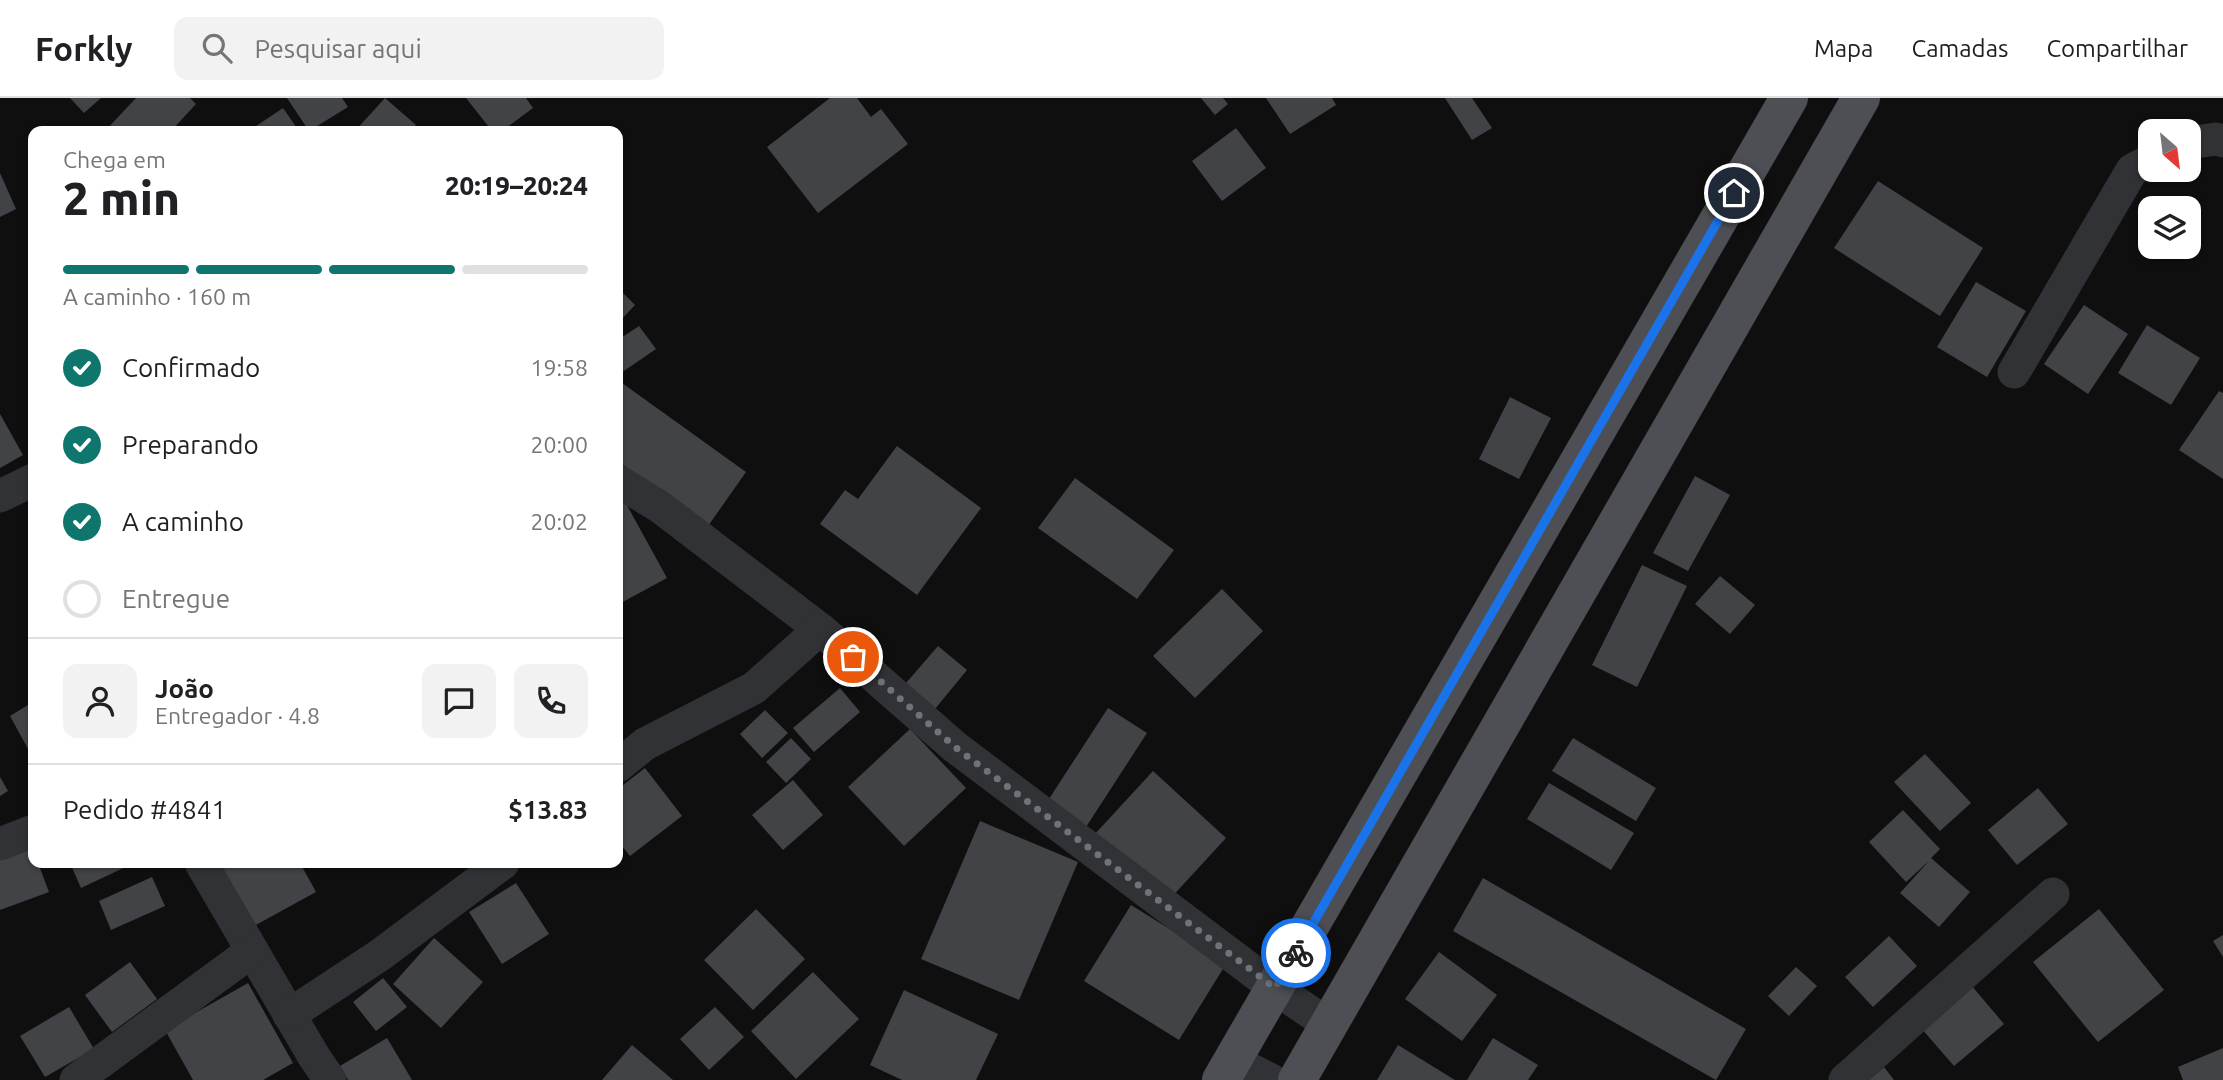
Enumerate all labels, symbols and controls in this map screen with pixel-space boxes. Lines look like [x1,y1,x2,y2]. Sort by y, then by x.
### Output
search box [174,17,664,80]
icon: search [198,29,236,67]
text: Forkly [35,30,132,67]
text: Pesquisar aqui [254,34,422,63]
text: Mapa [1814,35,1873,62]
text: Camadas [1911,35,2008,62]
text: Compartilhar [2046,35,2188,62]
north arrow [2138,119,2202,182]
map controls [2138,119,2201,259]
text: Chega em [63,147,166,172]
pin [1704,163,1764,223]
text: 20:19–20:24 [445,171,588,200]
text: 2 min [63,172,180,224]
icon: home [1715,174,1753,212]
button: layers [2138,196,2201,259]
text: A caminho · 160 m [63,284,251,309]
icon: check [63,349,101,387]
text: Confirmado [122,353,260,382]
text: 19:58 [530,355,588,380]
icon: check [63,426,101,464]
text: Preparando [122,430,259,459]
text: 20:00 [530,432,588,457]
icon: check [63,503,101,541]
text: A caminho [122,507,244,536]
text: 20:02 [530,509,588,534]
text: Entregue [122,584,230,613]
pin [823,627,883,687]
icon: bag [834,638,872,676]
button: person [63,664,137,738]
button: chat [422,664,496,738]
button: phone [514,664,588,738]
text: João [155,674,214,703]
text: Entregador · 4.8 [155,703,320,728]
text: Pedido #4841 [63,795,226,824]
text: $13.83 [508,795,588,824]
courier [1261,918,1331,988]
icon: bike [1277,934,1315,972]

